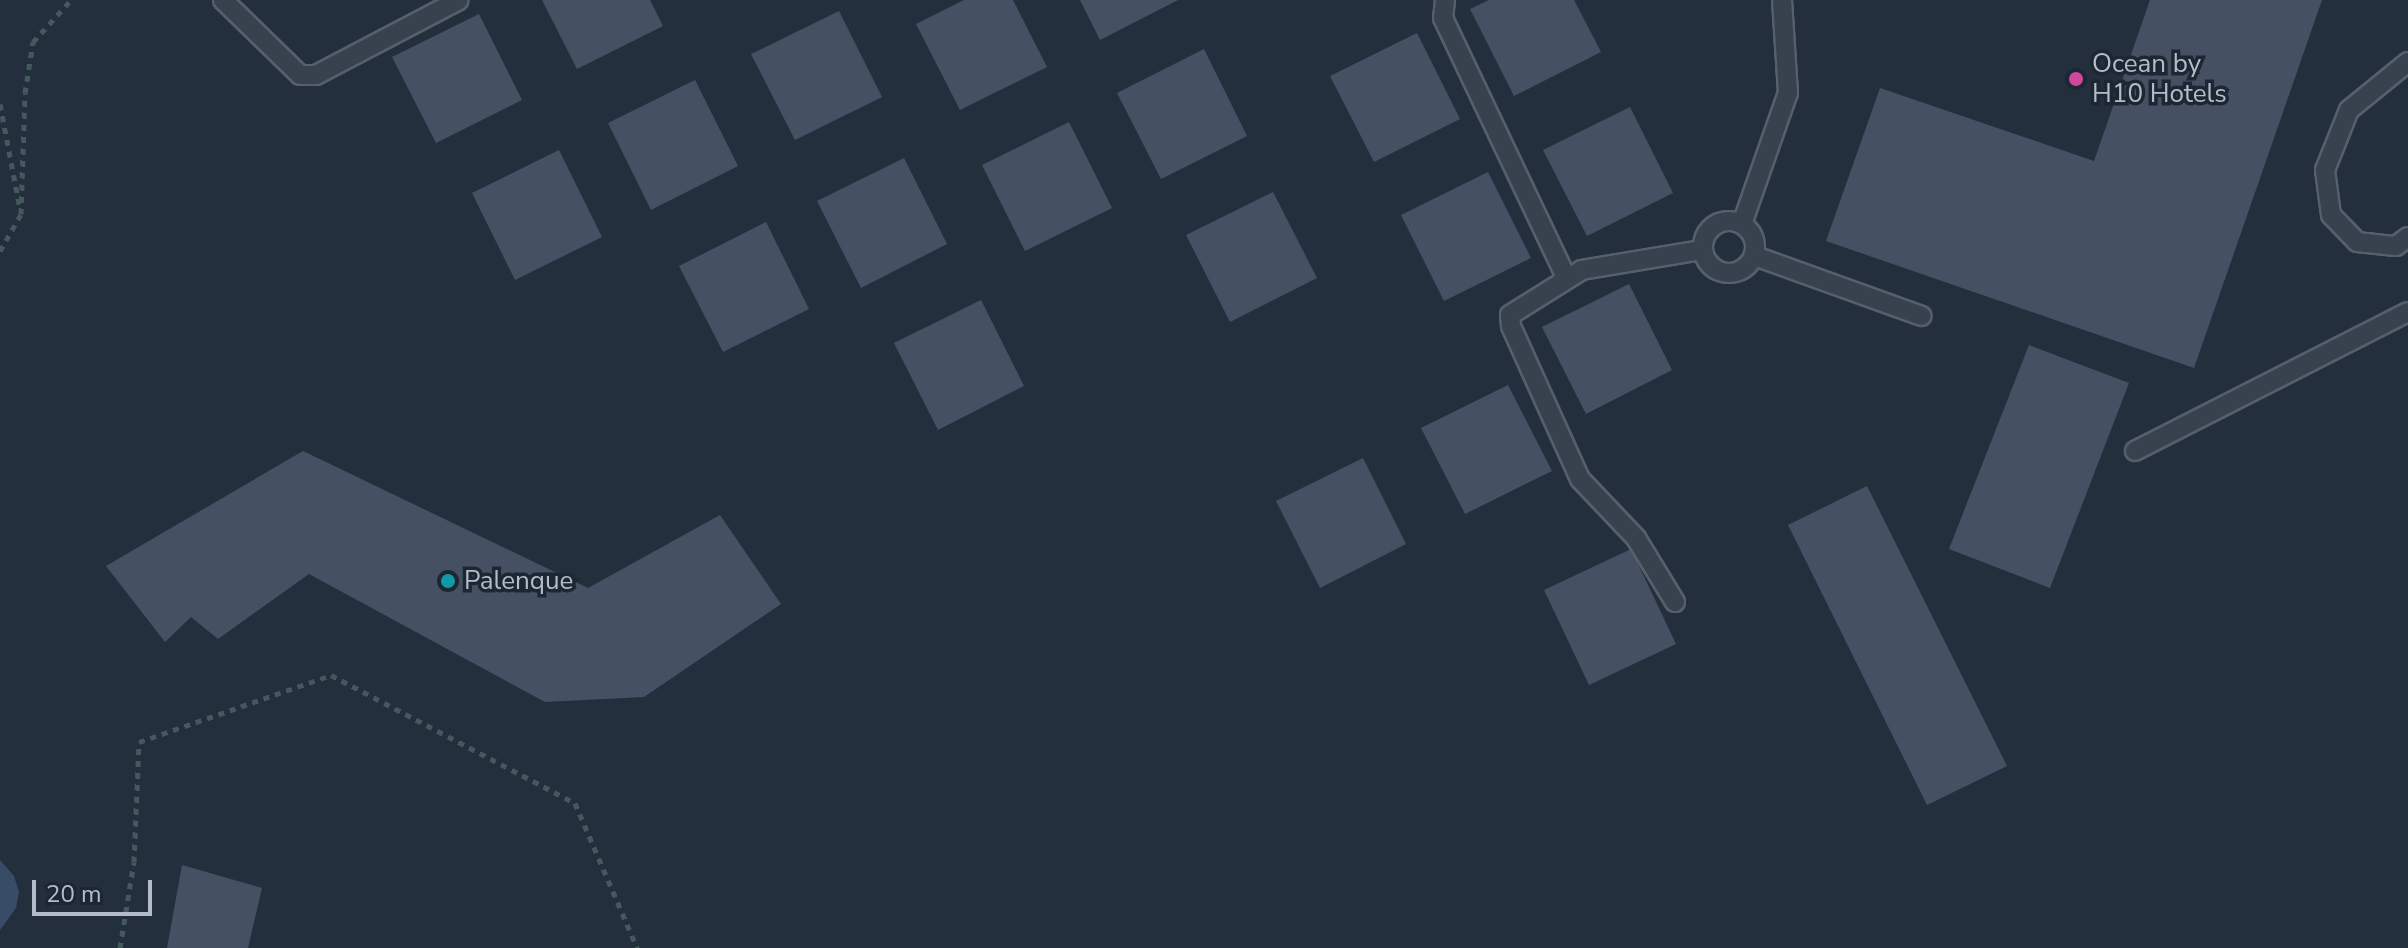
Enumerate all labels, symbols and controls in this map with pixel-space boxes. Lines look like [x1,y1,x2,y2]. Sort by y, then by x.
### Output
place label: Ocean by H10 Hotels [2092,48,2227,110]
marker: Ocean by H10 Hotels [2067,70,2085,88]
place label: Palenque [464,565,573,597]
marker: Palenque [439,572,457,590]
scale bar [36,864,156,914]
text: 20 m [46,878,102,910]

